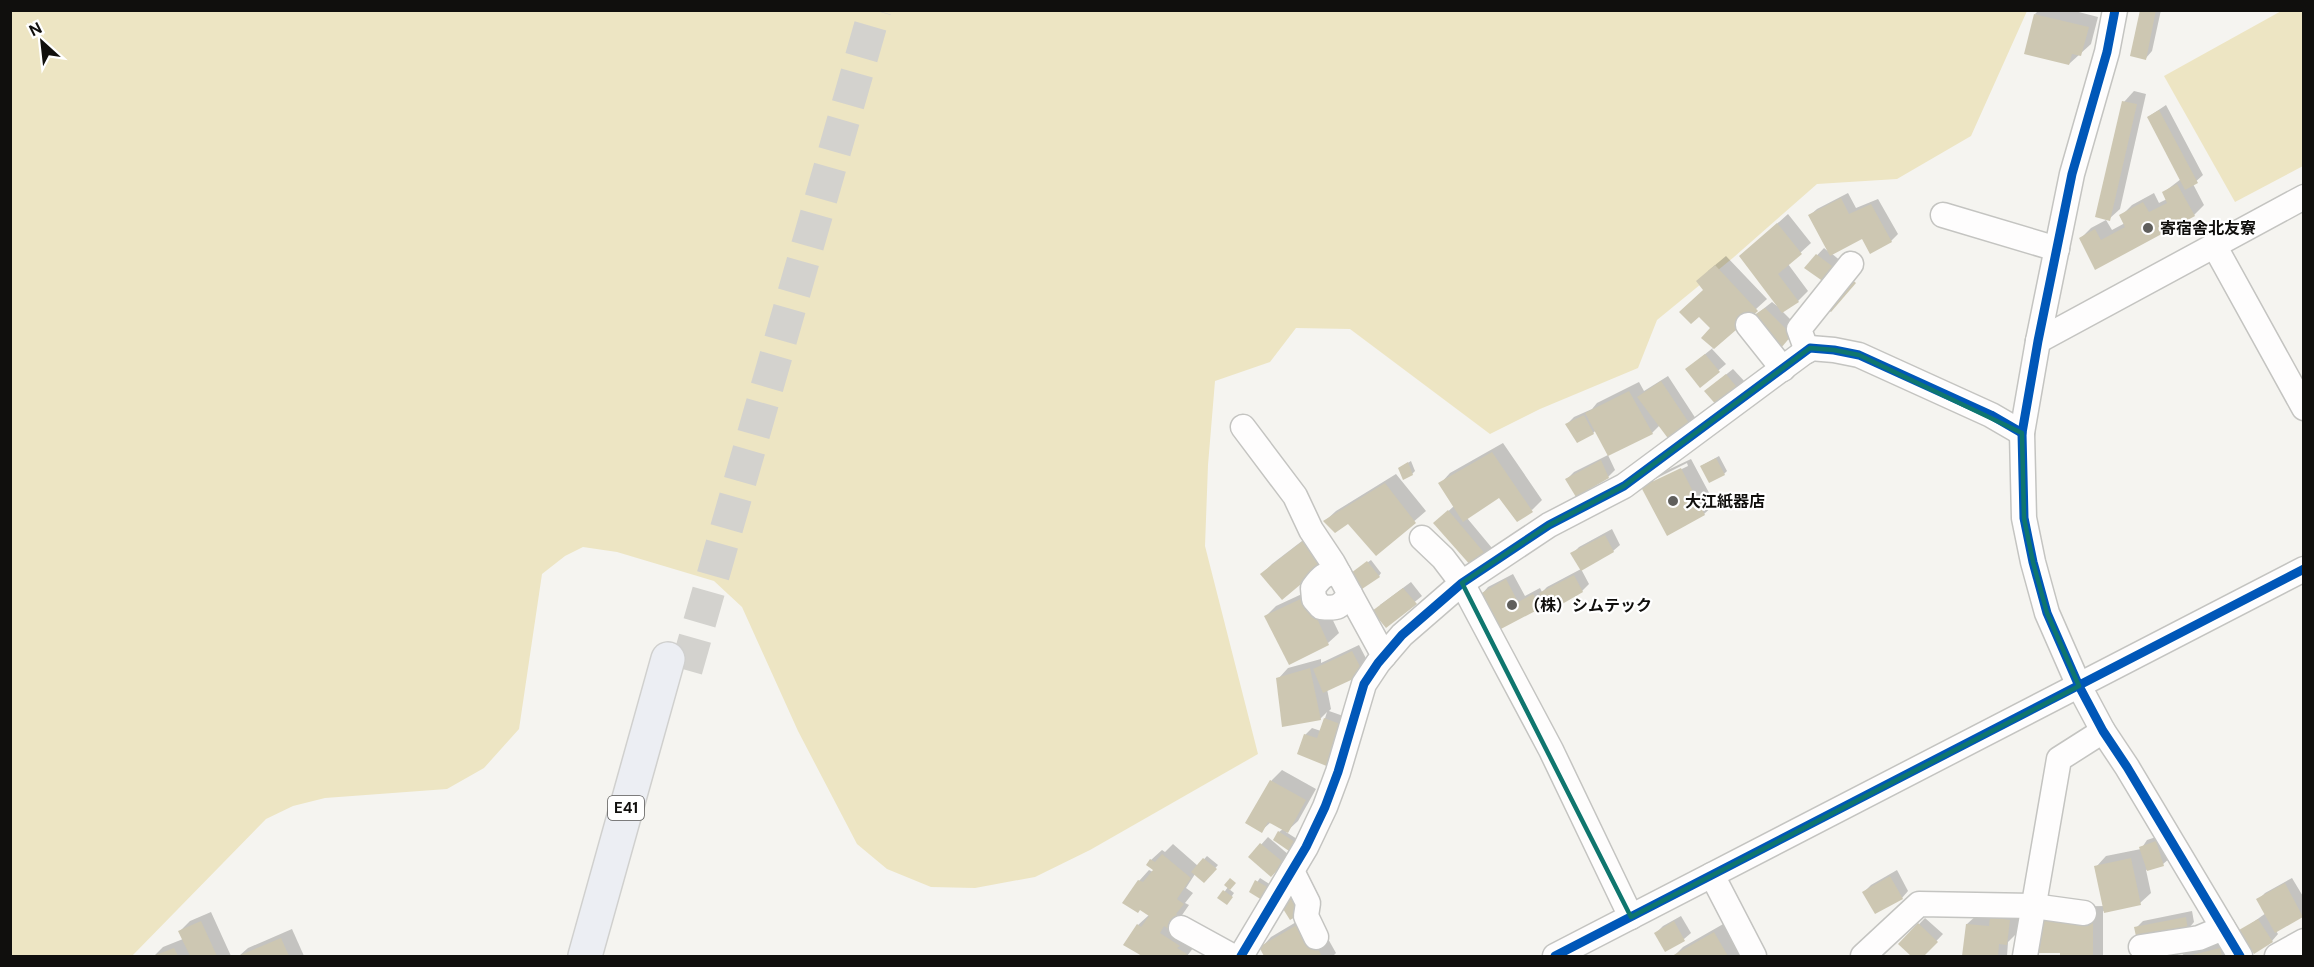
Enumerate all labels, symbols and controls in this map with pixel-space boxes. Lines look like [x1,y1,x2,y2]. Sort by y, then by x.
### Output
north arrow [12,12,72,72]
text: N [25,17,45,41]
place label: 寄宿舎北友寮 [2160,218,2256,239]
marker: 寄宿舎北友寮 [2141,221,2155,235]
place label: 大江紙器店 [1685,491,1765,512]
marker: 大江紙器店 [1666,494,1680,508]
place label: （株）シムテック [1524,595,1652,616]
marker: （株）シムテック [1505,598,1519,612]
road number: E41 [608,796,644,820]

